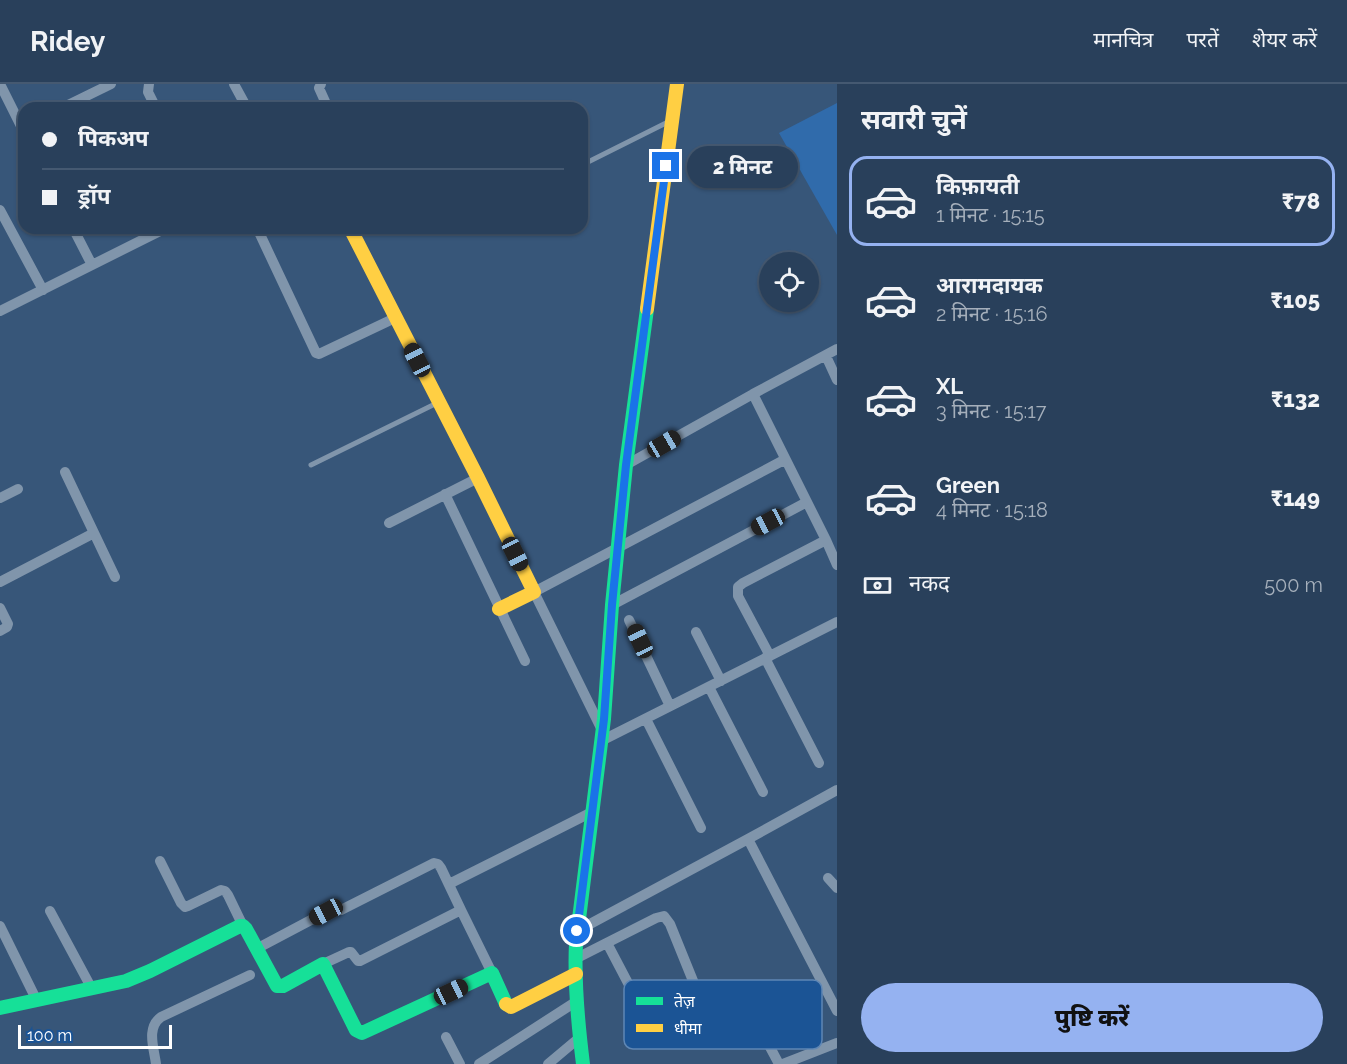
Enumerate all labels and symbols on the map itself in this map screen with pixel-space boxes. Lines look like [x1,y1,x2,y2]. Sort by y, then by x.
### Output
callout: 2 मिनट [687,145,798,187]
route end [652,152,679,179]
car [401,340,433,380]
car [644,427,684,461]
car [748,506,788,538]
car [499,534,531,574]
car [624,621,656,661]
car [306,896,346,928]
route start [563,917,590,944]
car [431,976,471,1008]
legend [624,980,822,1049]
text: तेज़ [674,992,696,1011]
text: धीमा [674,1019,703,1038]
scale bar [18,1022,172,1050]

